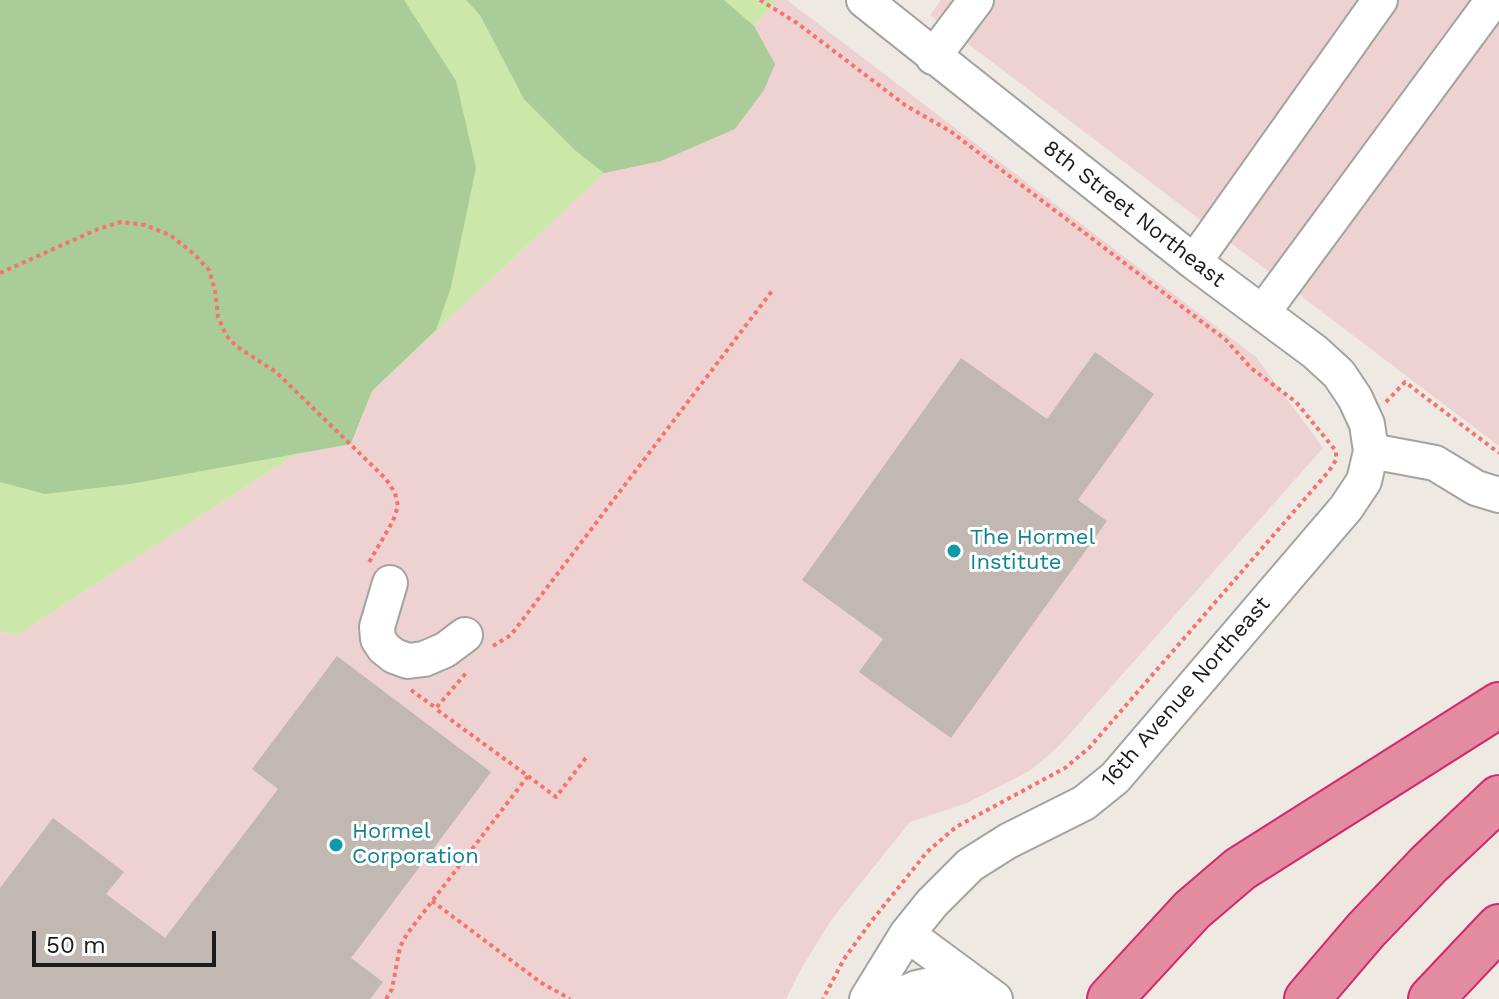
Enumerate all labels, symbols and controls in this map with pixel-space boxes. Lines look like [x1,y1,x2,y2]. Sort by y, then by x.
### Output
street label: 8th Street Northeast [1038,135,1230,293]
place label: The Hormel Institute [970,525,1095,576]
marker: The Hormel Institute [945,542,963,560]
street label: 16th Avenue Northeast [1096,591,1276,793]
place label: Hormel Corporation [352,819,479,870]
marker: Hormel Corporation [327,836,345,854]
scale bar [36,915,220,965]
text: 50 m [46,931,106,959]

